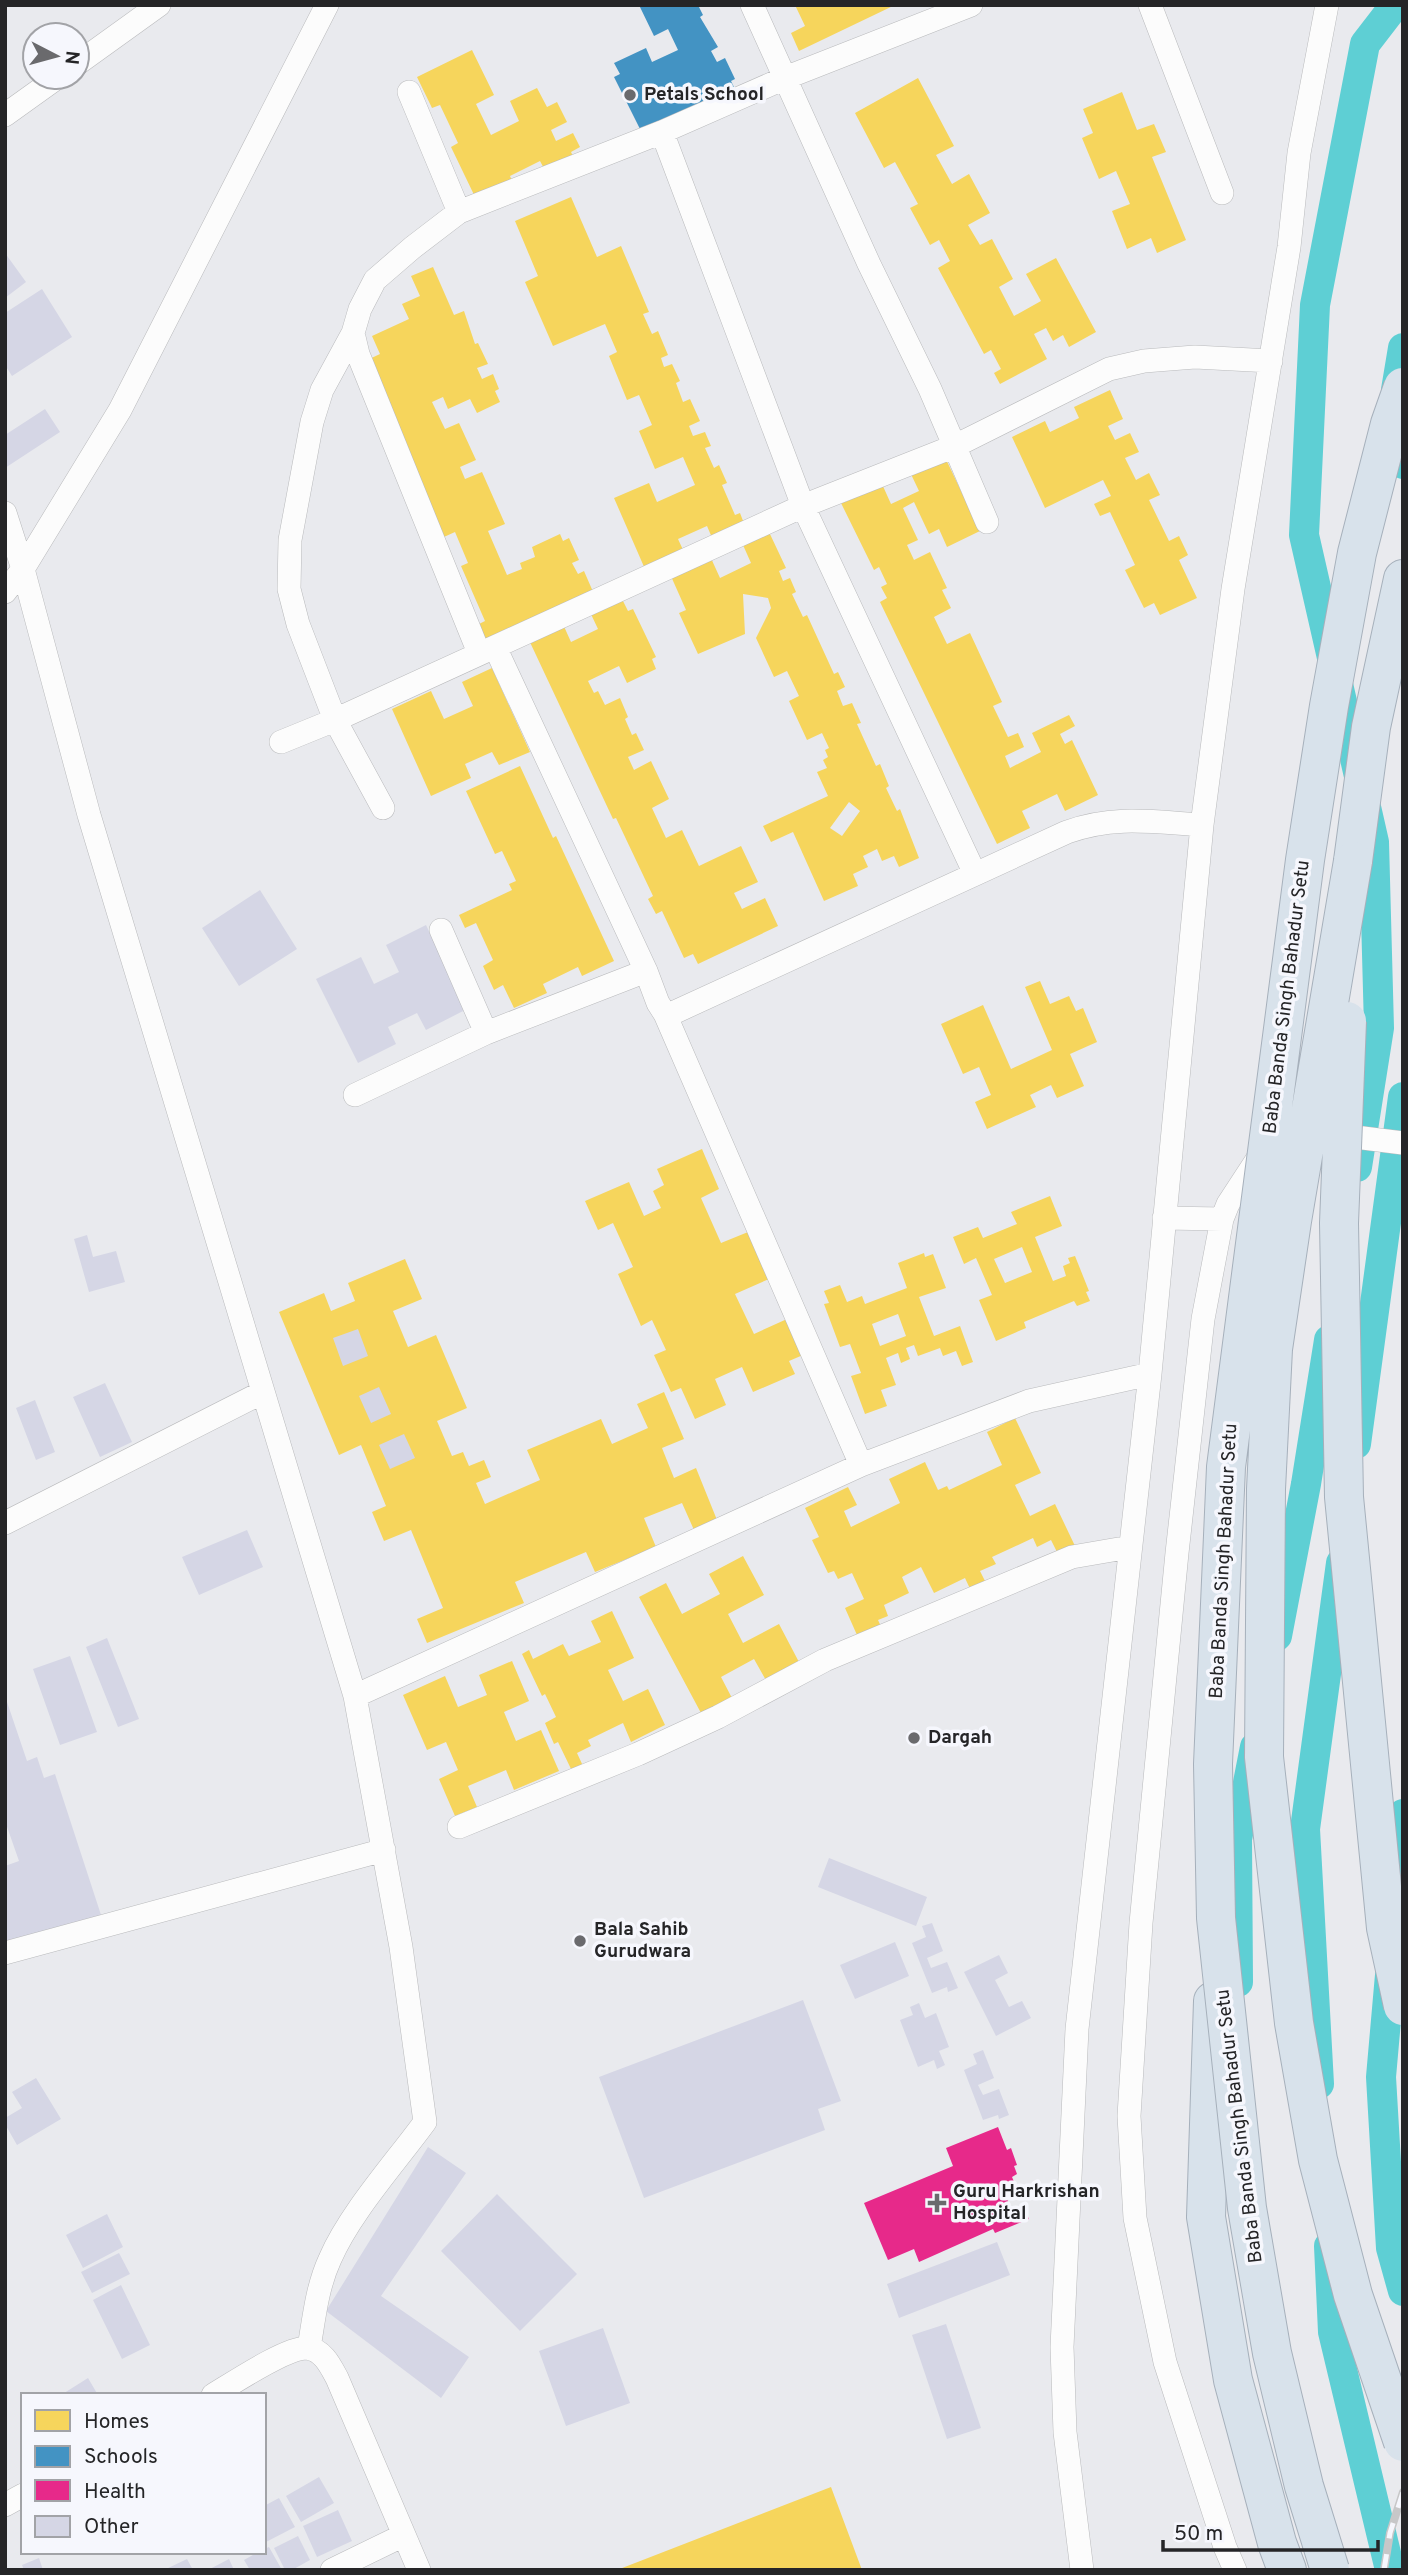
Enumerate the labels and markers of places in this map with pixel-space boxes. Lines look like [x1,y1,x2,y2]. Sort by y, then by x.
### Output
place label: Petals School [644,83,764,107]
marker: Petals School [622,87,638,103]
place label: Dargah [928,1726,992,1750]
marker: Dargah [906,1730,922,1746]
place label: Bala Sahib Gurudwara [594,1918,691,1964]
marker: Bala Sahib Gurudwara [572,1933,588,1949]
place label: Guru Harkrishan Hospital [953,2180,1100,2226]
marker: Guru Harkrishan Hospital [927,2193,947,2213]

